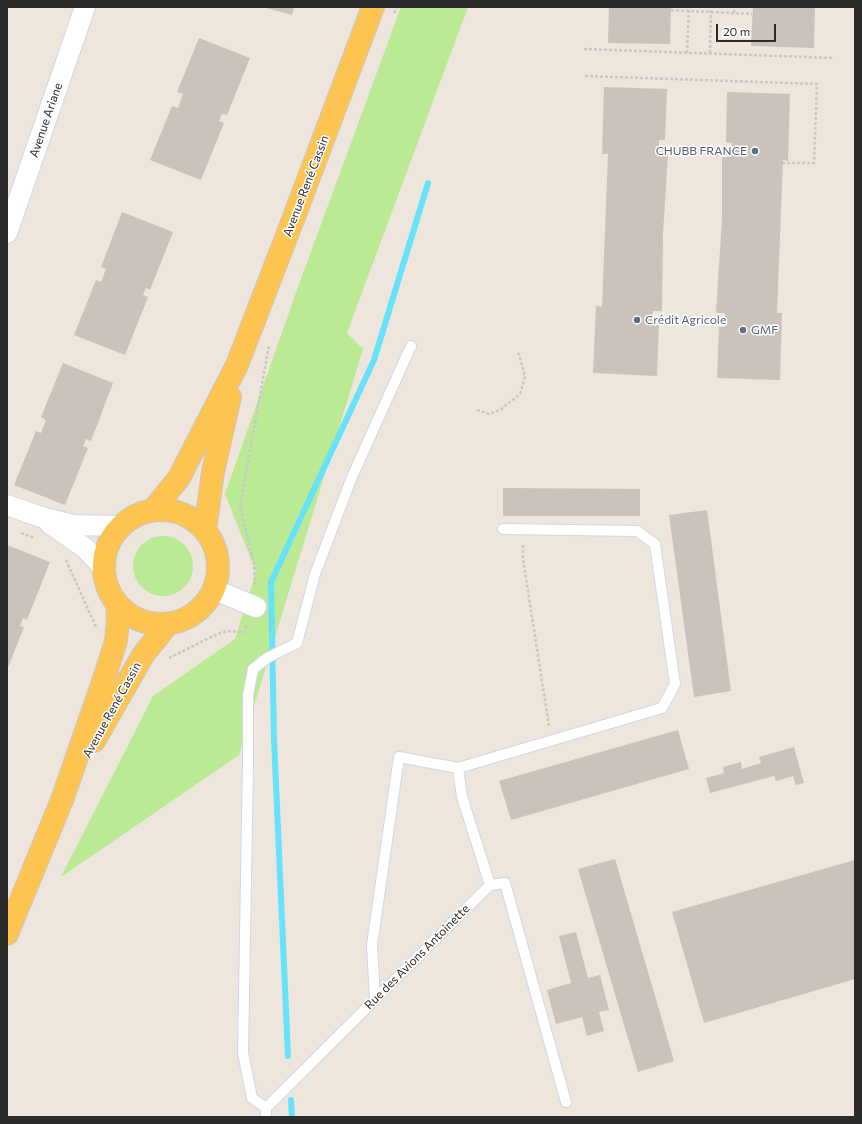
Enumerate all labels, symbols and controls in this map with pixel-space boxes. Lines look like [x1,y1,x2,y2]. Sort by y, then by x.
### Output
scale bar [718,16,778,42]
text: 20 m [723,24,750,38]
street label: Avenue Ariane [27,81,65,159]
street label: Avenue René Cassin [280,133,332,239]
place label: CHUBB FRANCE [656,144,747,158]
marker: CHUBB FRANCE [750,146,760,156]
place label: Crédit Agricole [645,313,726,327]
marker: Crédit Agricole [632,315,642,325]
place label: GMF [751,323,778,337]
marker: GMF [738,325,748,335]
street label: Avenue René Cassin [80,660,144,760]
street label: Rue des Avions Antoinette [361,901,473,1013]

